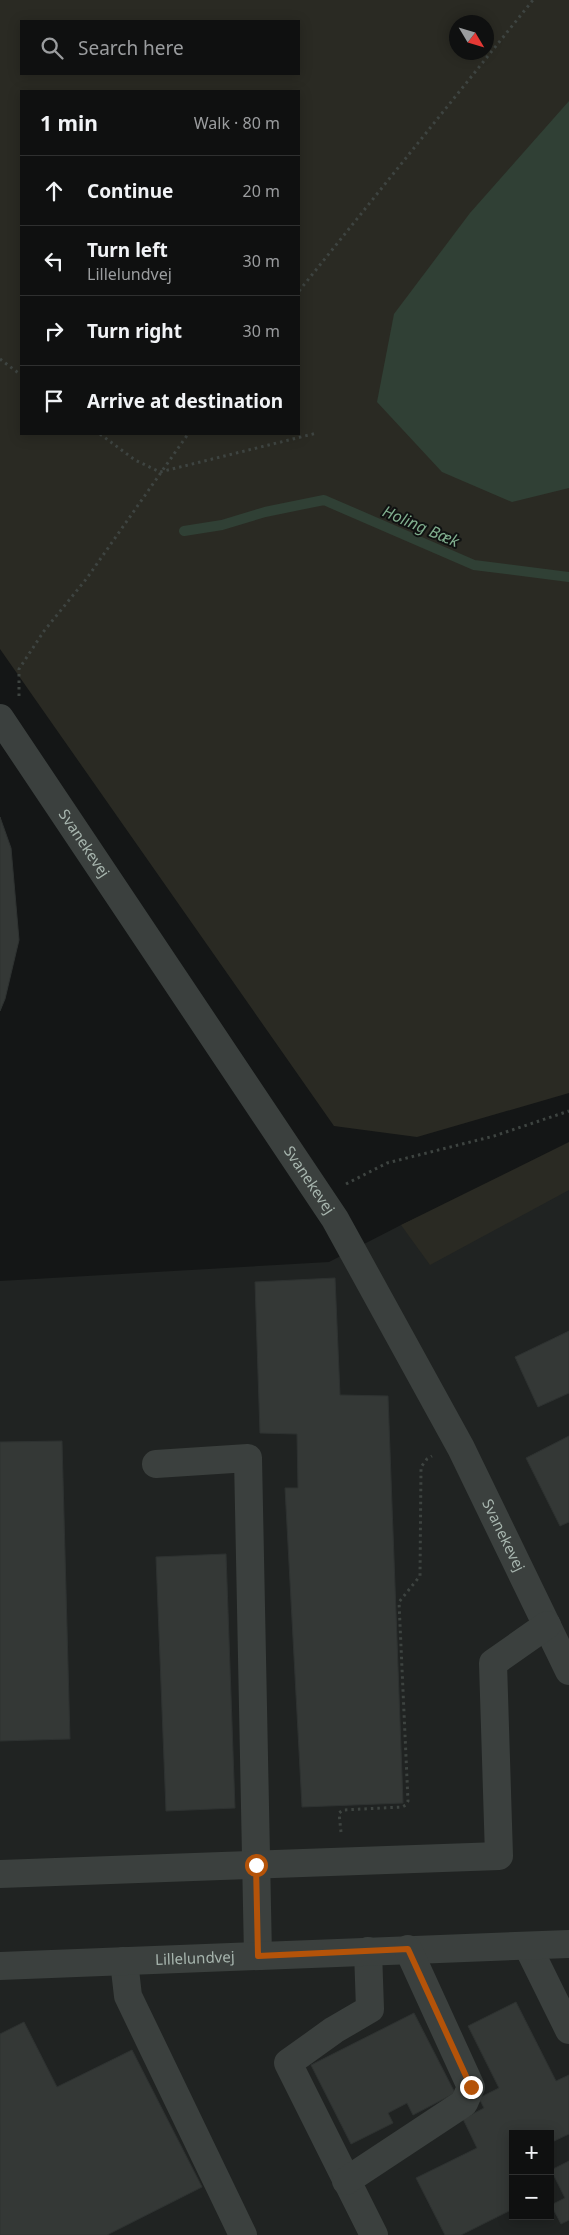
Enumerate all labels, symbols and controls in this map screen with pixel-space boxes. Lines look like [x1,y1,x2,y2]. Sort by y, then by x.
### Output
north arrow [449,15,494,60]
search box [20,20,300,75]
icon: search [38,34,66,62]
text: Search here [78,35,184,61]
text: 1 min [40,109,98,137]
text: Walk · 80 m [194,112,280,134]
icon: ahead [40,177,68,205]
text: Continue [87,178,173,204]
text: 20 m [243,180,280,202]
text: Turn left [87,237,168,263]
icon: left [40,247,68,275]
text: 30 m [243,250,280,272]
text: Lillelundvej [87,263,172,285]
icon: right [40,317,68,345]
text: Turn right [87,318,182,344]
text: 30 m [243,320,280,342]
icon: arrive [40,387,68,415]
text: Arrive at destination [87,388,283,414]
water label: Holing Bæk [379,500,464,552]
street label: Svanekevej [55,805,115,881]
street label: Svanekevej [280,1142,340,1218]
street label: Svanekevej [478,1495,530,1574]
route start [245,1854,268,1877]
street label: Lillelundvej [155,1946,235,1969]
route end [460,2076,483,2099]
map controls [509,2130,554,2220]
button: + [509,2130,554,2175]
button: − [509,2175,554,2220]

